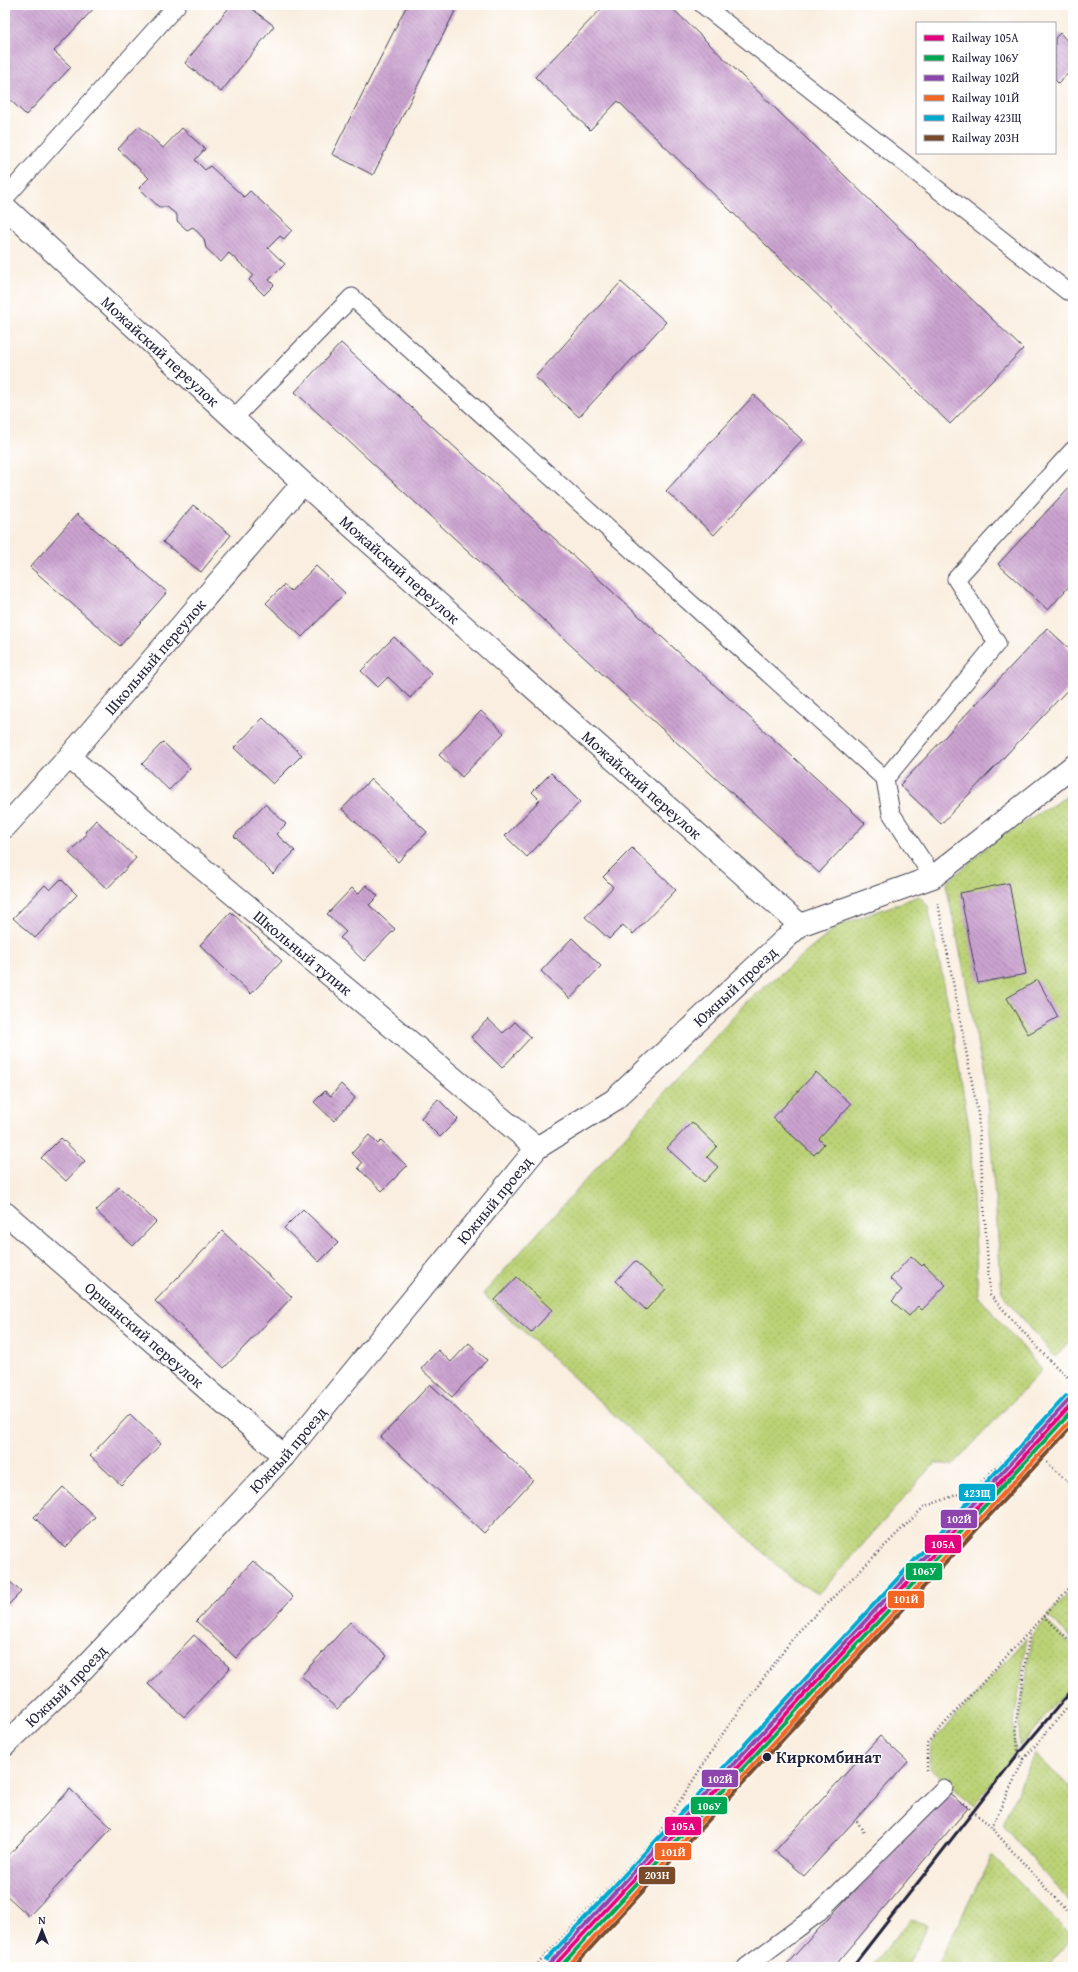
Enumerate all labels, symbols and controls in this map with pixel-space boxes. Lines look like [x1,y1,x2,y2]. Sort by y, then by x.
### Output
legend [916,22,1056,154]
text: Railway 105А [952,29,1019,46]
text: Railway 106У [952,49,1019,66]
text: Railway 102Й [952,69,1019,86]
text: Railway 101Й [952,89,1019,106]
text: Railway 423Щ [952,109,1021,126]
text: Railway 203Н [952,129,1019,146]
street label: Можайский переулок [96,290,226,413]
street label: Можайский переулок [335,509,466,630]
street label: Школьный переулок [98,593,212,720]
street label: Можайский переулок [577,725,708,845]
street label: Школьный тупик [248,904,358,1001]
street label: Южный проезд [687,940,783,1032]
street label: Южный проезд [451,1151,538,1249]
street label: Оршанский переулок [79,1276,210,1394]
street label: Южный проезд [243,1401,332,1498]
line badge: 423Щ [958,1483,996,1502]
text: 423Щ [964,1485,991,1501]
line badge: 102Й [940,1509,978,1529]
text: 102Й [947,1511,972,1527]
line badge: 105А [924,1534,962,1554]
text: 105А [931,1536,955,1552]
line badge: 106У [905,1562,943,1581]
text: 106У [912,1563,936,1579]
line badge: 101Й [887,1590,925,1609]
text: 101Й [894,1591,919,1607]
street label: Южный проезд [19,1639,113,1732]
place label: Киркомбинат [776,1745,881,1769]
marker: Киркомбинат [761,1751,773,1763]
line badge: 102Й [701,1769,739,1788]
text: 102Й [708,1771,733,1787]
line badge: 106У [690,1796,728,1815]
text: 106У [697,1798,721,1814]
line badge: 105А [664,1816,702,1836]
text: 105А [671,1818,695,1834]
line badge: 101Й [654,1842,692,1861]
text: 101Й [661,1844,686,1860]
line badge: 203Н [638,1866,676,1885]
text: 203Н [645,1867,670,1883]
north arrow [22,1910,62,1950]
text: N [38,1912,46,1928]

